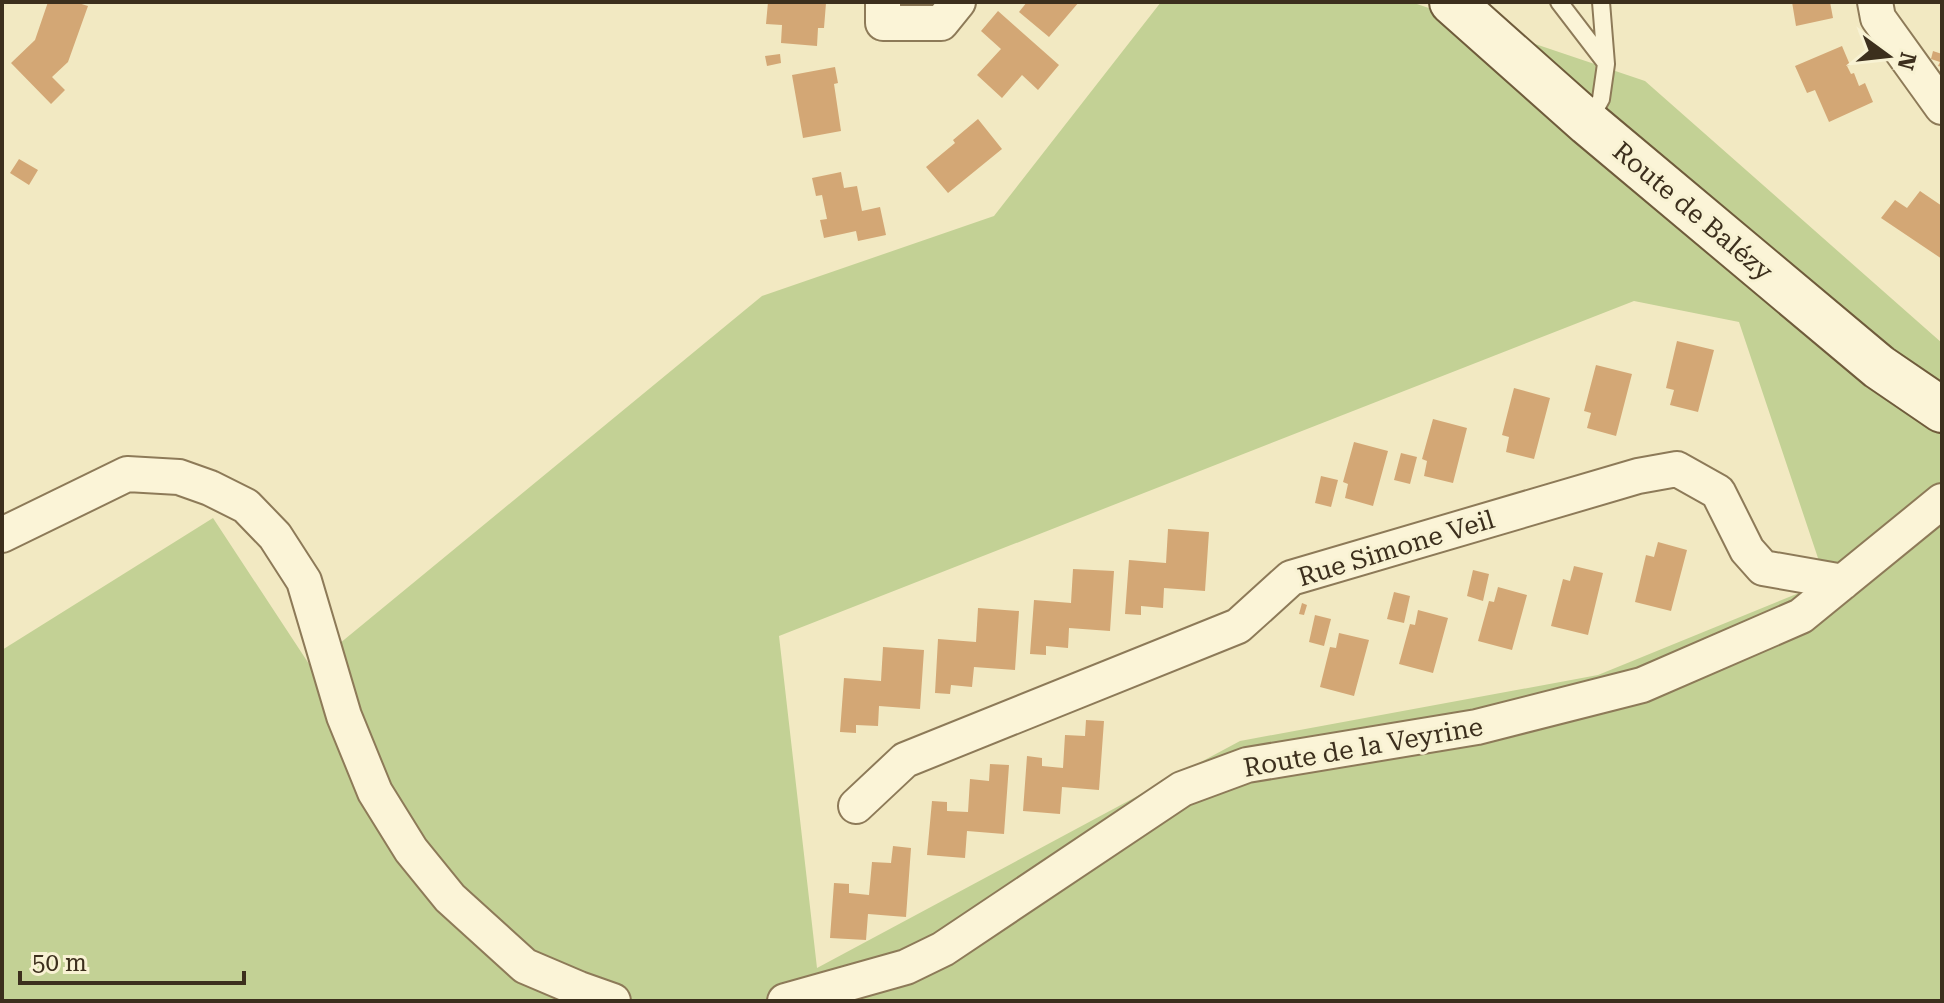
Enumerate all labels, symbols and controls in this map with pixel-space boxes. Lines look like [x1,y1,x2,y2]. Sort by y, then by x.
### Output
north arrow [1848,16,1928,96]
text: N [1893,50,1921,73]
street label: Route de Balézy [1607,136,1779,287]
street label: Rue Simone Veil [1294,504,1498,592]
street label: Route de la Veyrine [1241,711,1485,783]
scale bar [20,935,244,985]
text: 50 m [32,949,87,977]

